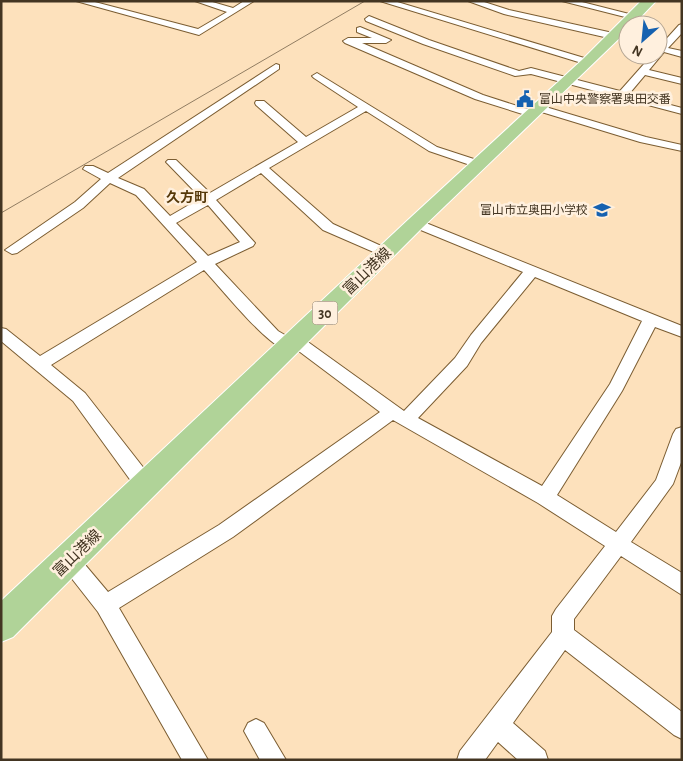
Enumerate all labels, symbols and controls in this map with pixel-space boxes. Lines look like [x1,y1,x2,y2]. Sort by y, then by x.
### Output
north arrow [618,15,668,65]
text: N [630,42,645,59]
public building icon: 富山中央警察署奥田交番 [515,89,535,109]
place label: 富山中央警察署奥田交番 [539,92,671,105]
district label: 久方町 [166,190,208,205]
school or university icon: 富山市立奥田小学校 [592,200,612,220]
place label: 富山市立奥田小学校 [480,203,588,216]
street label: 富山港線 [340,244,394,298]
road number: 30 [312,302,338,324]
street label: 富山港線 [50,526,104,580]

